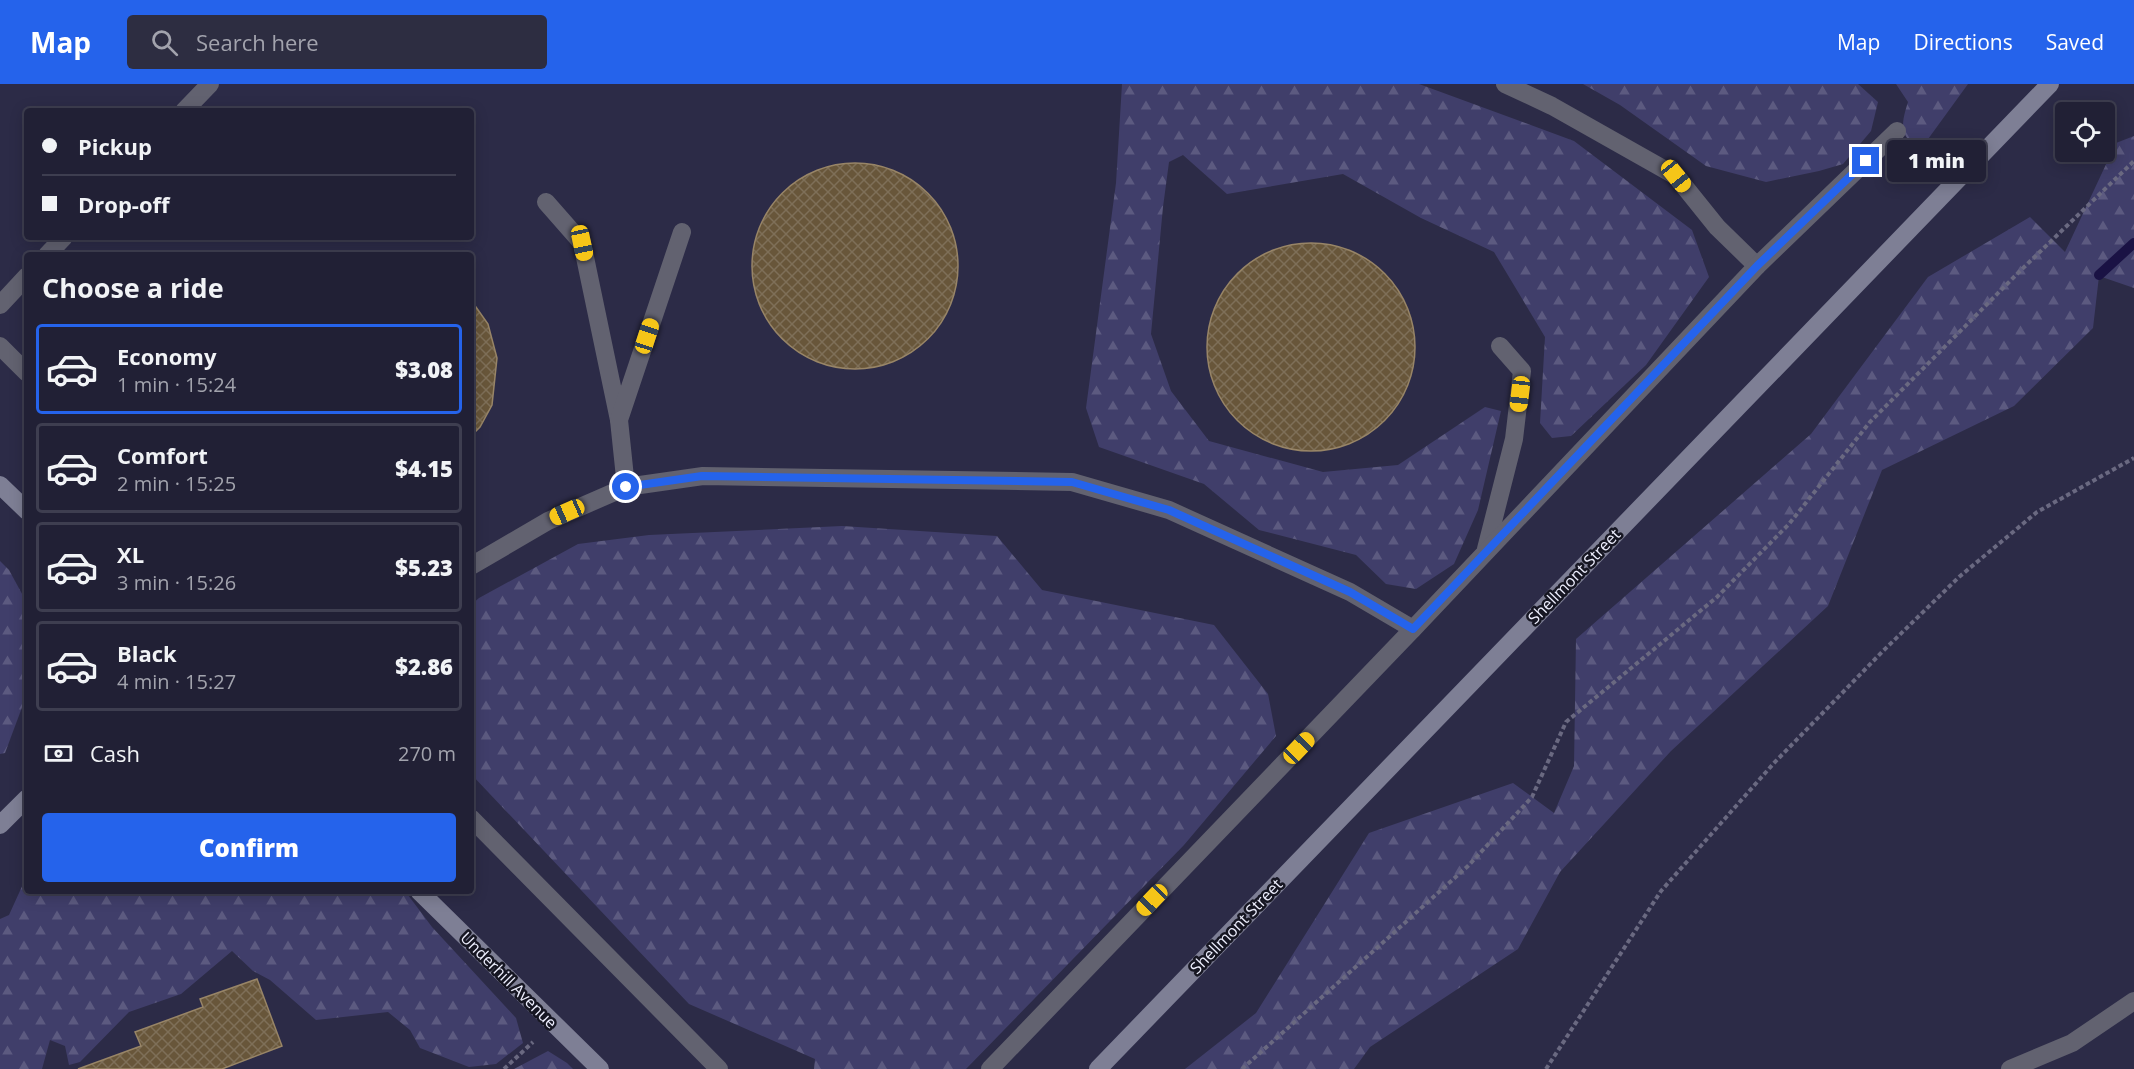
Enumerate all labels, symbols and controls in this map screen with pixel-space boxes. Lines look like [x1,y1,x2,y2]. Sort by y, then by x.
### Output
search box [127,15,547,69]
text: Map [30,23,91,61]
icon: search [148,26,181,59]
text: Search here [196,27,319,57]
text: Map [1837,28,1880,56]
text: Directions [1913,28,2013,56]
text: Saved [2046,28,2104,56]
map controls [2055,102,2115,162]
button: locate [2055,102,2115,162]
text: Pickup [78,131,152,161]
callout: 1 min [1887,140,1986,182]
route end [1852,147,1879,174]
text: 1 min [1908,147,1965,174]
car [1658,156,1694,196]
text: Drop-off [78,189,170,219]
car [569,224,595,262]
text: Choose a ride [42,269,224,306]
car [633,316,661,356]
text: Economy [117,341,216,371]
icon: car [45,342,99,396]
text: $3.08 [395,354,453,384]
text: 1 min · 15:24 [117,371,236,398]
car [1509,375,1531,413]
text: Comfort [117,440,208,470]
icon: car [45,441,99,495]
text: $4.15 [395,453,453,483]
text: 2 min · 15:25 [117,470,236,497]
route start [612,473,639,500]
car [547,496,587,528]
street label: Shellmont Street [1523,523,1625,628]
text: XL [117,539,144,569]
icon: car [45,540,99,594]
text: $5.23 [395,552,453,582]
text: 3 min · 15:26 [117,569,236,596]
text: Black [117,638,177,668]
icon: car [45,639,99,693]
text: $2.86 [395,651,453,681]
text: 4 min · 15:27 [117,668,236,695]
car [1280,729,1318,767]
icon: cash [42,737,75,770]
text: Cash [90,738,140,768]
text: 270 m [398,740,456,767]
button: Confirm [42,813,456,882]
street label: Shellmont Street [1185,873,1287,978]
car [1133,881,1171,919]
street label: Underhill Avenue [456,927,562,1033]

